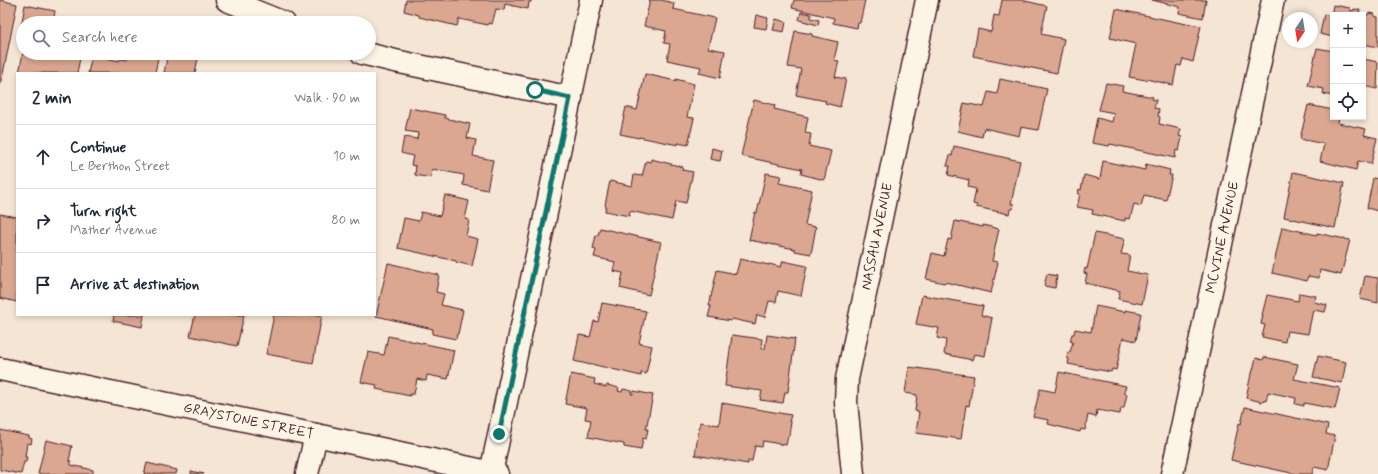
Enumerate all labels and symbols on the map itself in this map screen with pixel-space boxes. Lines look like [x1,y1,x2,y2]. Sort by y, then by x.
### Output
north arrow [1282,12,1318,48]
route start [526,81,544,99]
street label: MCVINE AVENUE [1202,180,1243,295]
street label: NASSAU AVENUE [857,181,897,292]
street label: GRAYSTONE STREET [182,399,315,443]
route end [490,425,508,443]

